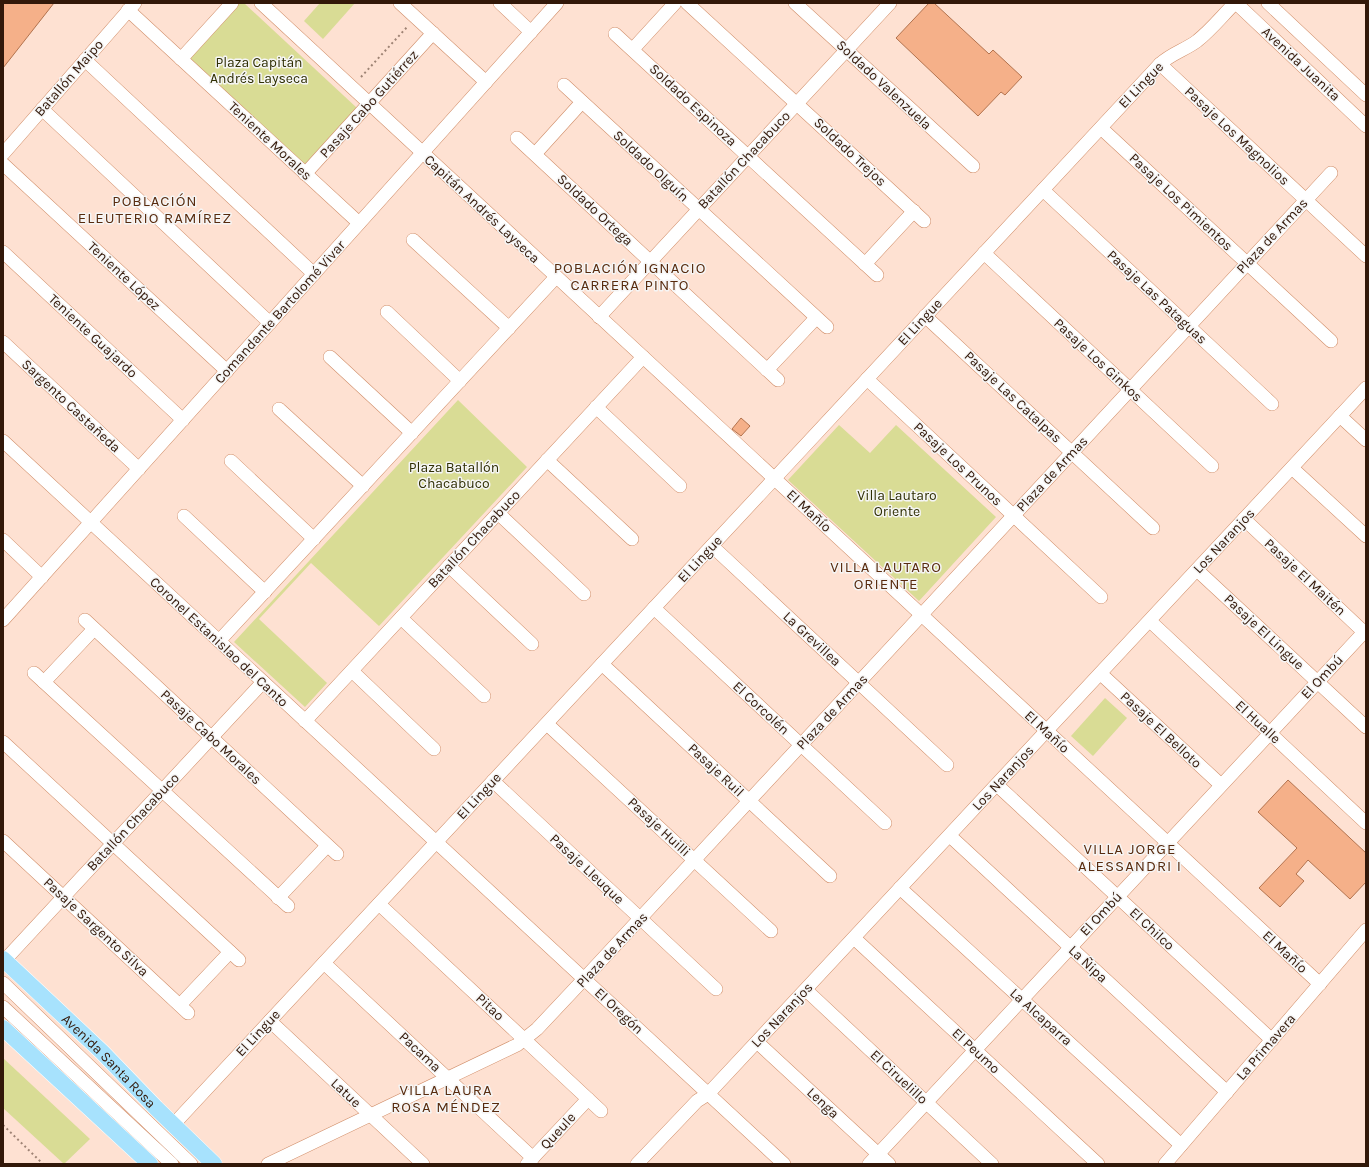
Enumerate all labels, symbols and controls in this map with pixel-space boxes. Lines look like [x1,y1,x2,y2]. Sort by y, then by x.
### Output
street label: Avenida Juanita [1258,23,1344,105]
street label: Batallón Maipo [31,36,107,120]
street label: Soldado Valenzuela [833,37,935,133]
street label: Pasaje Cabo Gutiérrez [316,47,422,161]
park label: Plaza Capitán Andrés Layseca [210,54,308,87]
street label: El Lingue [1115,58,1167,112]
street label: Soldado Espinoza [646,60,740,150]
street label: Pasaje Los Magnolios [1181,83,1293,189]
street label: Teniente Morales [225,98,315,184]
street label: Batallón Chacabuco [694,107,794,213]
street label: Soldado Trejos [810,114,890,190]
street label: Soldado Olguín [610,127,692,205]
street label: Pasaje Los Pimientos [1126,150,1236,254]
street label: Capitán Andrés Layseca [421,151,543,267]
street label: Soldado Ortega [554,171,636,249]
district label: POBLACIÓN ELEUTERIO RAMÍREZ [78,192,232,227]
street label: Plaza de Armas [1233,195,1311,277]
street label: Comandante Bartolomé Vivar [211,236,350,387]
street label: Teniente López [84,238,164,314]
street label: Pasaje Las Pataguas [1104,246,1210,348]
district label: POBLACIÓN IGNACIO CARRERA PINTO [554,259,706,294]
street label: Teniente Guajardo [45,290,141,382]
street label: El Lingue [894,295,946,349]
street label: Pasaje Los Ginkos [1050,315,1146,405]
street label: Pasaje Las Catalpas [961,348,1065,446]
street label: Sargento Castañeda [18,356,124,456]
street label: Pasaje Los Prunos [910,419,1006,509]
street label: Plaza de Armas [1013,433,1091,515]
park label: Plaza Batallón Chacabuco [409,459,499,492]
street label: Batallón Chacabuco [424,486,524,592]
street label: El Mañío [783,486,835,536]
park label: Villa Lautaro Oriente [857,487,937,520]
street label: Los Naranjos [1190,505,1258,577]
street label: El Lingue [674,532,726,586]
street label: Pasaje El Maitén [1261,535,1349,619]
district label: VILLA LAUTARO ORIENTE [830,558,942,593]
street label: Coronel Estanislao del Canto [146,573,292,711]
street label: Pasaje El Lingue [1220,591,1308,673]
street label: La Grevillea [780,608,844,670]
street label: El Ombú [1297,651,1347,703]
street label: Plaza de Armas [793,671,871,753]
street label: El Corcolén [729,678,793,738]
street label: Pasaje Cabo Morales [157,686,265,788]
street label: Pasaje El Belloto [1117,688,1205,772]
street label: El Hualle [1232,697,1284,747]
street label: El Mañío [1021,707,1073,757]
street label: Pasaje Ruil [684,740,748,800]
street label: Los Naranjos [969,742,1037,814]
street label: Batallón Chacabuco [83,769,183,875]
street label: El Lingue [453,769,505,823]
street label: Pasaje Huilli [624,794,694,860]
street label: Pasaje Lleuque [546,830,628,908]
district label: VILLA JORGE ALESSANDRI I [1078,840,1182,875]
street label: Pasaje Sargento Silva [40,874,152,980]
street label: El Ombú [1076,888,1126,940]
street label: El Chilco [1126,904,1178,954]
street label: Plaza de Armas [573,909,651,991]
street label: El Mañío [1259,927,1311,977]
street label: La Ñipa [1065,942,1111,986]
street label: Los Naranjos [748,979,816,1051]
street label: El Oregón [591,984,647,1038]
street label: La Alcaparra [1006,985,1076,1049]
street label: Pitao [472,990,508,1024]
street label: El Lingue [232,1006,284,1060]
street label: Avenida Santa Rosa [58,1010,160,1111]
street label: La Primavera [1233,1010,1299,1084]
street label: El Peumo [949,1025,1003,1077]
street label: Pacama [395,1028,445,1076]
street label: El Ciruelillo [867,1046,931,1108]
street label: Latue [327,1075,365,1111]
district label: VILLA LAURA ROSA MÉNDEZ [391,1081,501,1116]
street label: Lenga [803,1084,843,1122]
street label: Queule [537,1109,579,1153]

